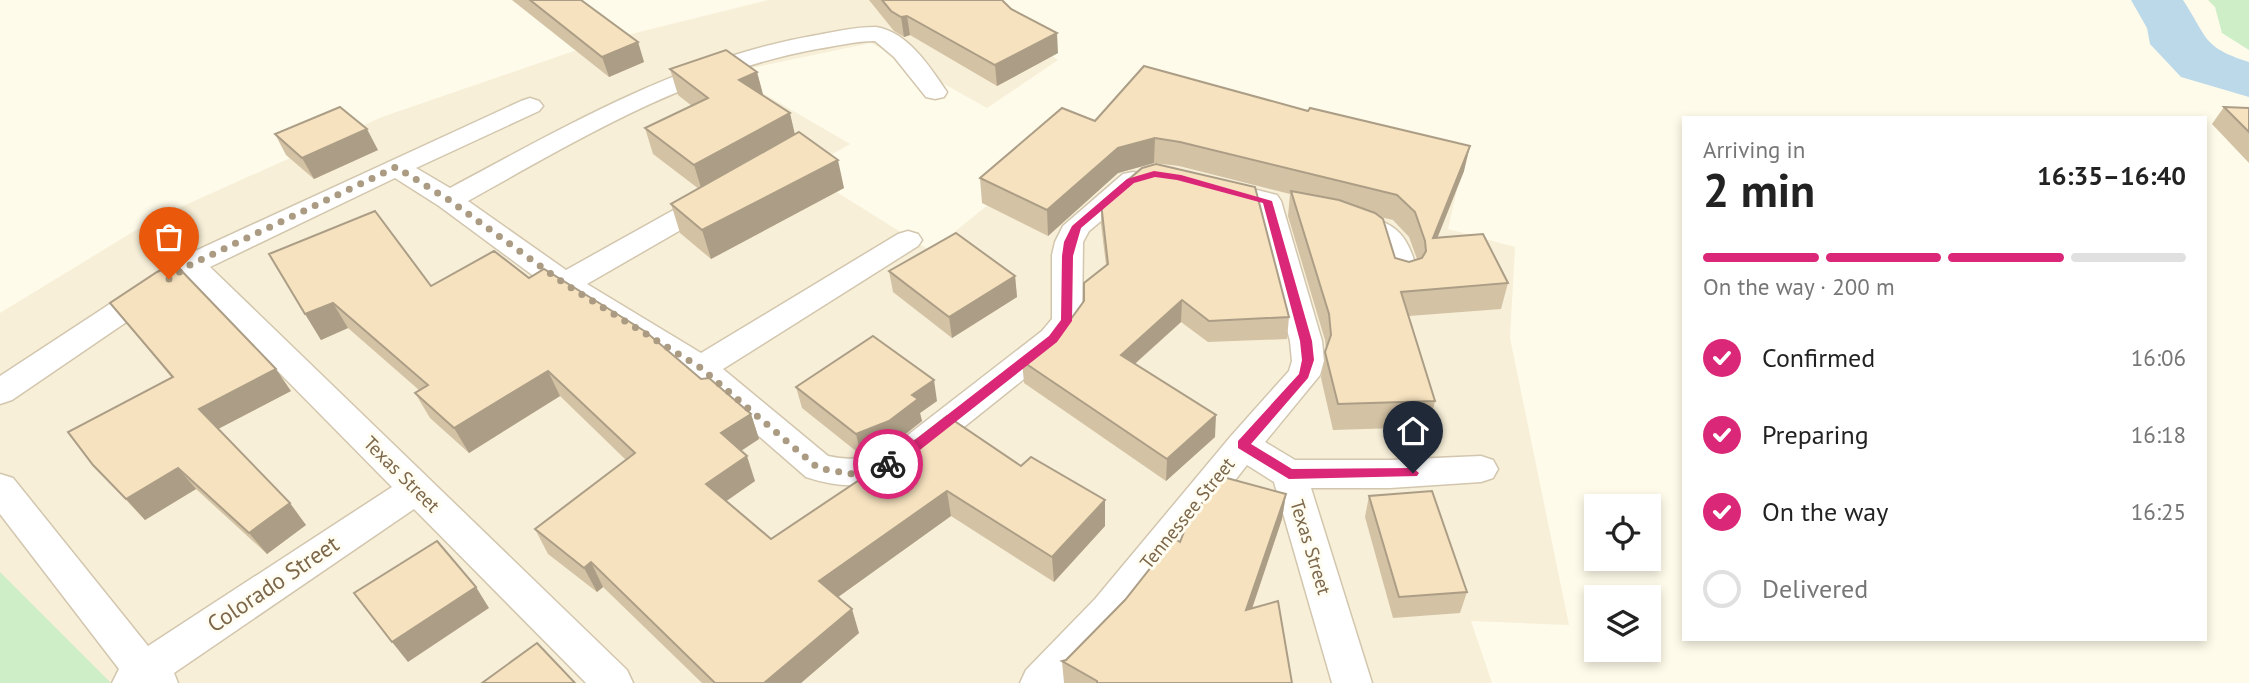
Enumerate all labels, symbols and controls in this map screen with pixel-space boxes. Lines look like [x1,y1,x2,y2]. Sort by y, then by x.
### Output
text: Arriving in [1703,135,1805,164]
text: 16:35–16:40 [2037,159,2186,192]
text: 2 min [1703,160,1815,220]
pin [139,207,199,279]
icon: bag [150,218,188,256]
text: On the way · 200 m [1703,272,1895,301]
icon: check [1703,339,1741,377]
text: Confirmed [1762,341,1875,374]
text: 16:06 [2131,343,2186,372]
pin [1383,401,1443,473]
icon: home [1394,412,1432,450]
icon: check [1703,416,1741,454]
text: Preparing [1762,418,1869,451]
text: 16:18 [2131,420,2186,449]
courier [853,429,923,499]
street label: Texas Street [359,431,446,518]
icon: bike [869,445,907,483]
street label: Tennessee Street [1135,452,1240,574]
icon: check [1703,493,1741,531]
map controls [1584,494,1661,662]
button: locate [1584,494,1661,571]
text: On the way [1762,495,1888,528]
street label: Texas Street [1285,497,1337,598]
text: 16:25 [2131,497,2186,526]
street label: Colorado Street [201,529,344,638]
text: Delivered [1762,572,1868,605]
button: layers [1584,585,1661,662]

